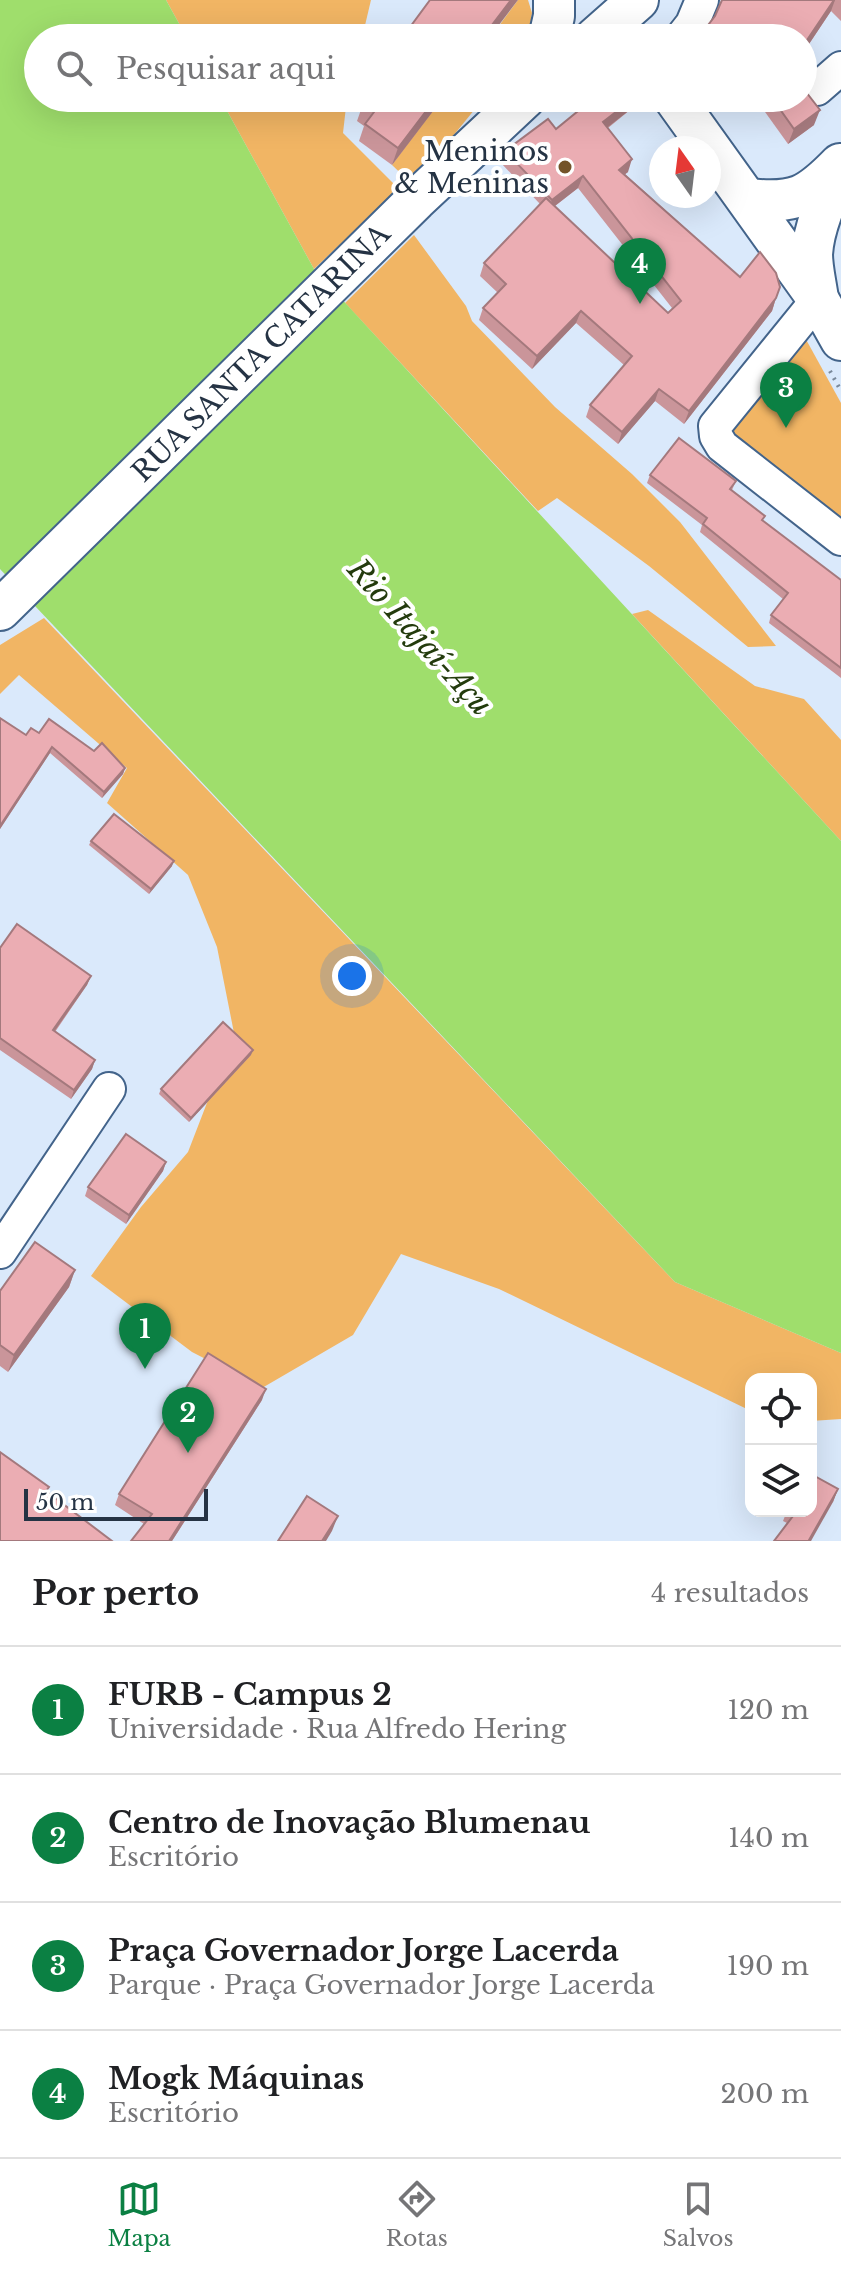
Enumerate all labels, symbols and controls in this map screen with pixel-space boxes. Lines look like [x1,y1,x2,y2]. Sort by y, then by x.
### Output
search box [24,24,817,112]
icon: search [52,46,96,90]
text: Pesquisar aqui [116,50,335,87]
place label: Meninos & Meninas [394,134,549,201]
north arrow [649,136,721,208]
marker: Meninos & Meninas [556,158,574,176]
street label: RUA SANTA CATARINA [125,216,398,489]
pin: 4 [614,238,666,304]
pin: 3 [760,362,812,428]
water label: Rio Itajaí-Açu [339,550,500,723]
your location [332,956,372,996]
pin: 1 [119,1303,171,1369]
map controls [745,1373,817,1517]
button: locate [745,1373,817,1445]
pin: 2 [162,1387,214,1453]
button: layers [745,1445,817,1517]
scale bar [24,1485,208,1521]
text: 50 m [36,1489,94,1516]
text: Por perto [32,1572,199,1614]
text: 4 resultados [651,1577,809,1609]
text: FURB - Campus 2 [108,1676,392,1713]
text: 1 [52,1694,64,1726]
text: 120 m [727,1694,809,1726]
text: Universidade · Rua Alfredo Hering [108,1713,566,1745]
text: Centro de Inovação Blumenau [108,1804,590,1841]
text: 2 [50,1822,66,1854]
text: 140 m [728,1822,809,1854]
text: Escritório [108,1841,239,1873]
text: Praça Governador Jorge Lacerda [108,1932,619,1969]
text: 3 [50,1950,66,1982]
text: 190 m [727,1950,809,1982]
text: Parque · Praça Governador Jorge Lacerda [108,1969,655,2001]
text: Mogk Máquinas [108,2060,364,2097]
text: 4 [49,2078,67,2110]
text: 200 m [720,2078,809,2110]
text: Escritório [108,2097,239,2129]
tab: Mapa [107,2177,171,2252]
tab: Rotas [386,2177,448,2252]
tab: Salvos [663,2177,733,2252]

